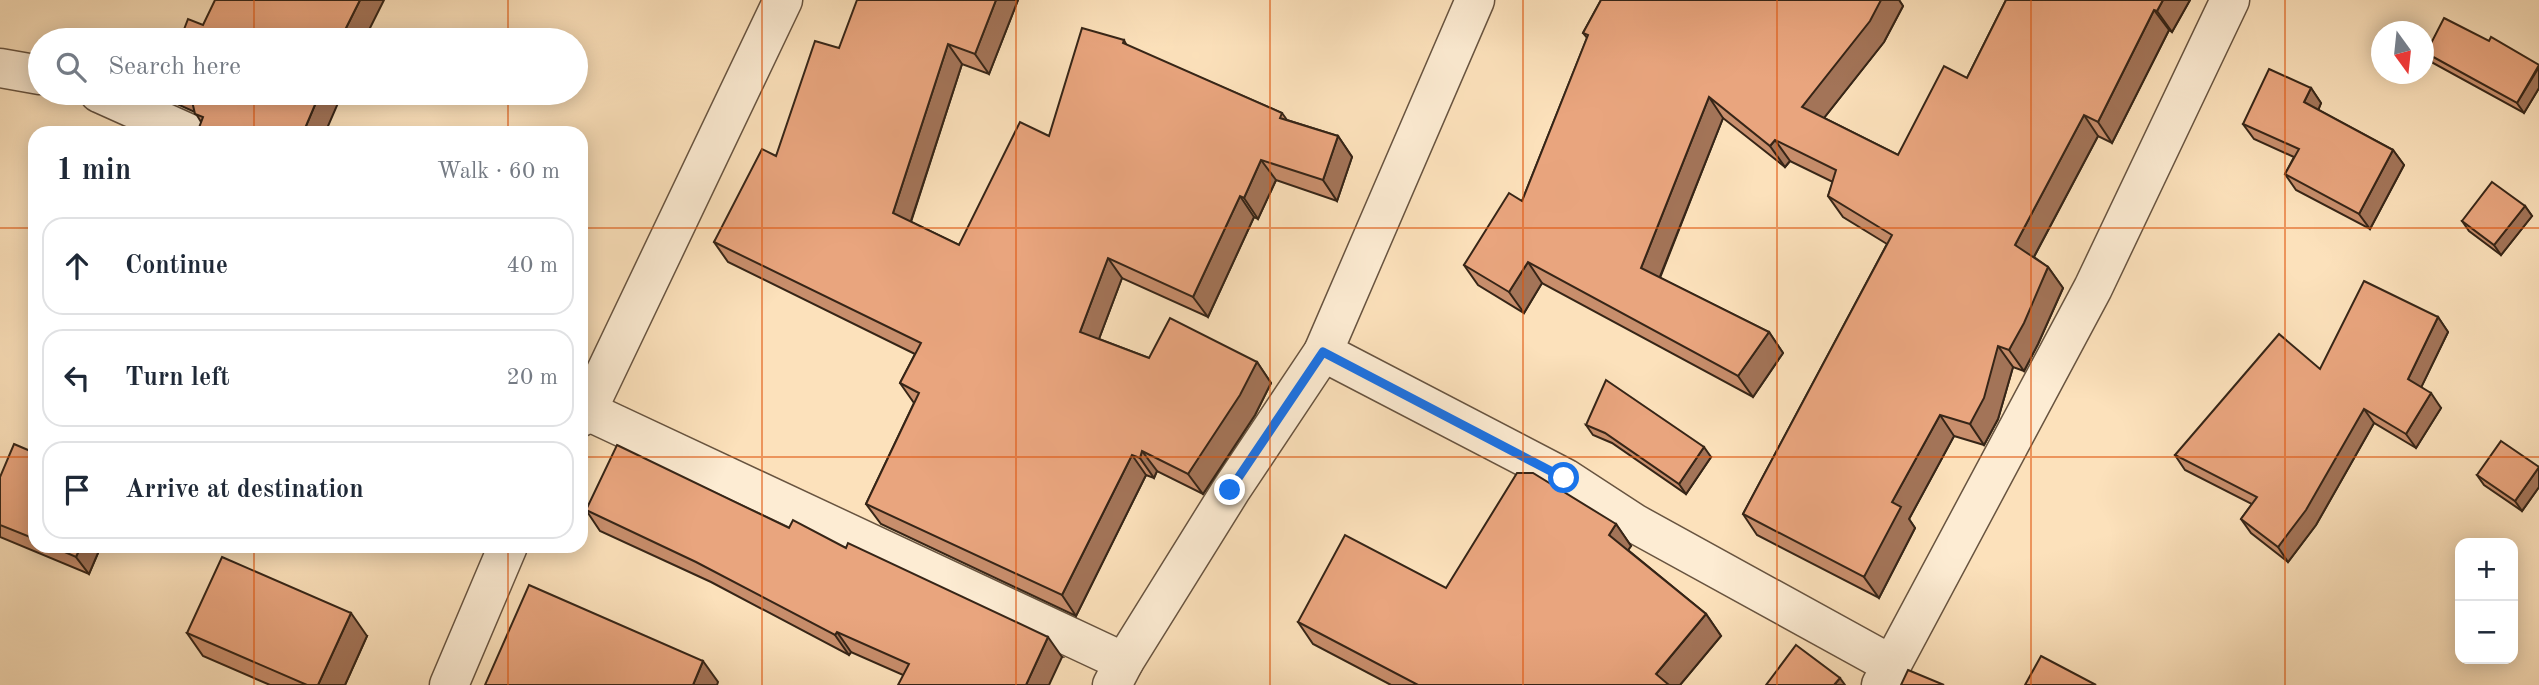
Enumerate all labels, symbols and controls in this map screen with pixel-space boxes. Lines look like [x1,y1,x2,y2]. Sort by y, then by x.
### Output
north arrow [2371,21,2434,84]
search box [28,28,588,105]
icon: search [52,48,90,86]
text: Search here [108,54,241,80]
text: 1 min [56,156,131,186]
text: Walk · 60 m [437,160,560,183]
icon: ahead [58,247,96,285]
text: Continue [125,253,228,279]
text: 40 m [507,254,558,277]
icon: left [58,359,96,397]
text: Turn left [125,365,230,391]
text: 20 m [507,366,558,389]
route start [1548,462,1579,493]
icon: arrive [58,471,96,509]
route end [1214,474,1245,505]
text: Arrive at destination [125,477,364,503]
map controls [2455,538,2518,664]
button: + [2455,538,2518,601]
button: − [2455,601,2518,664]

